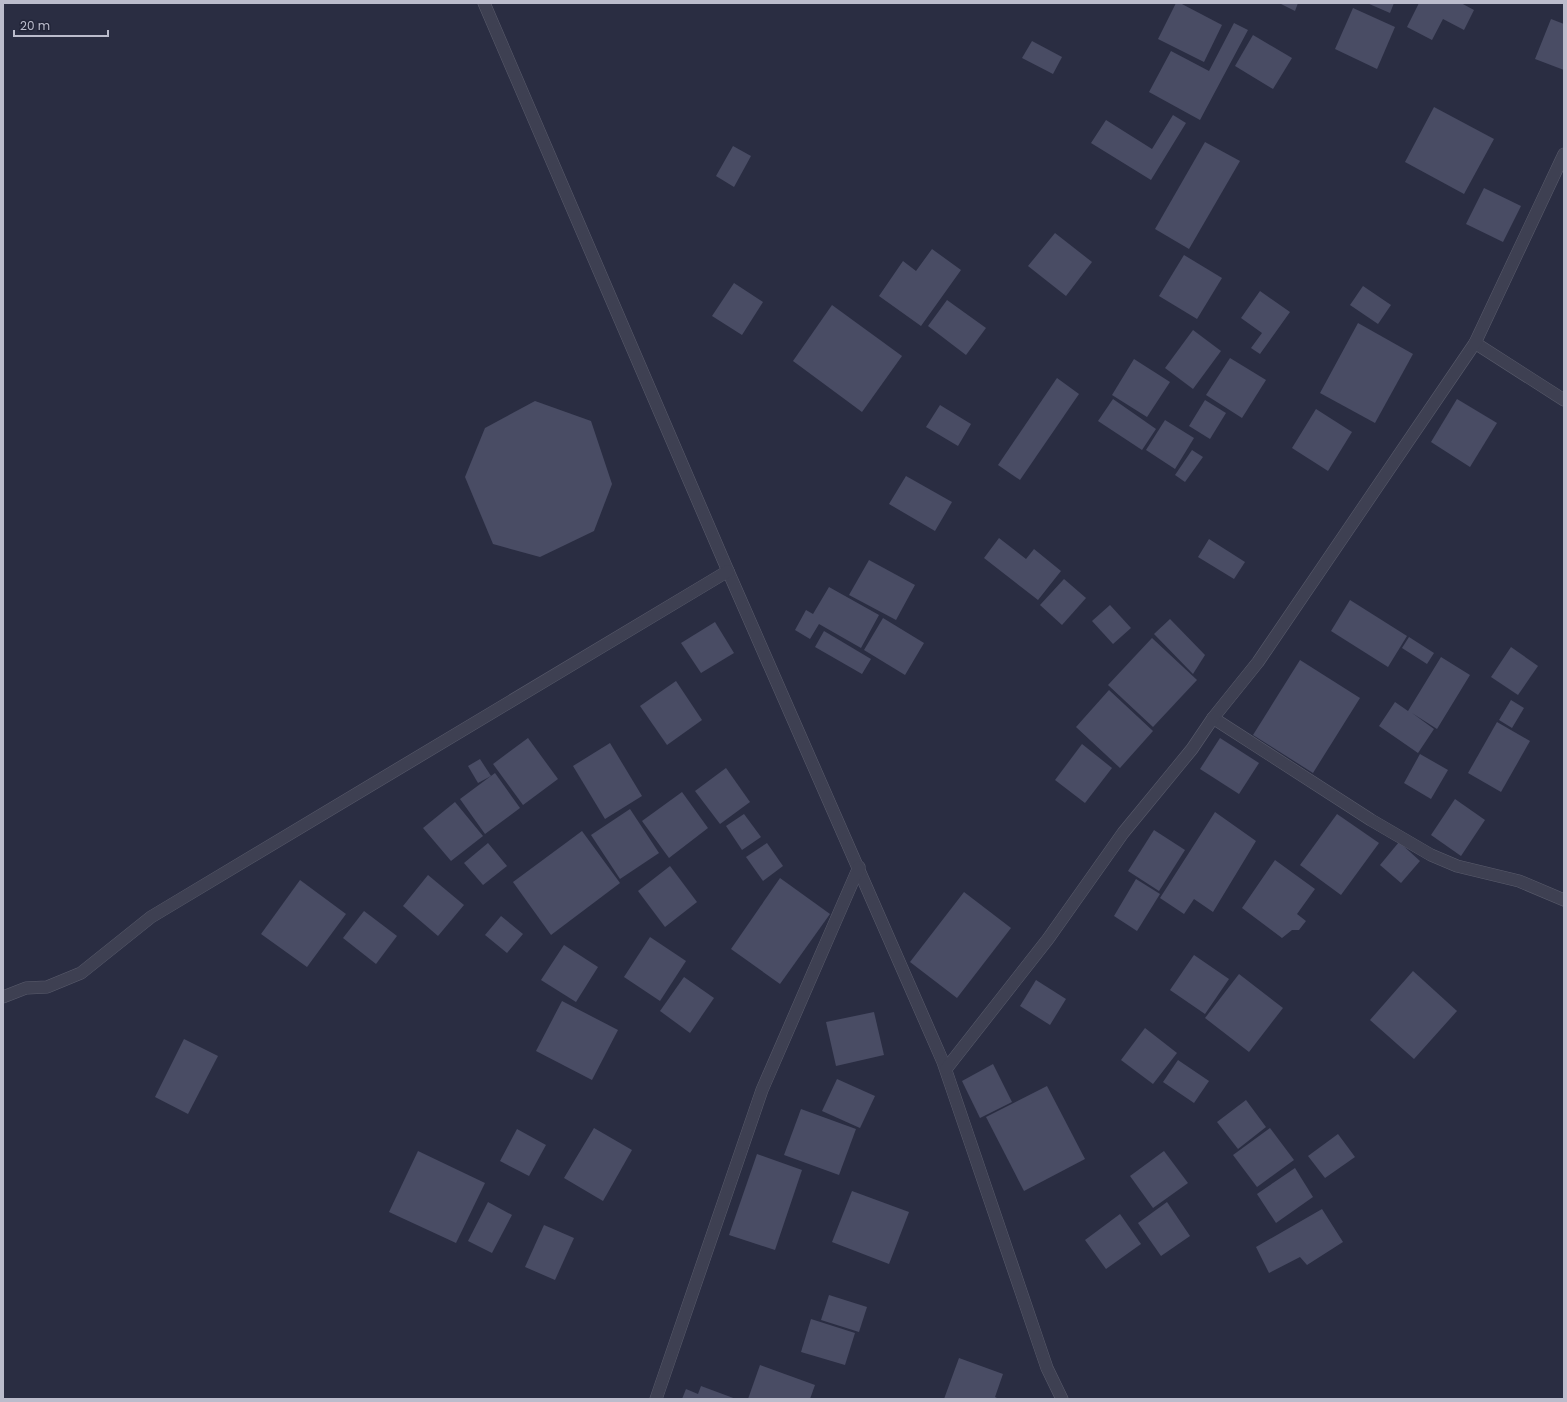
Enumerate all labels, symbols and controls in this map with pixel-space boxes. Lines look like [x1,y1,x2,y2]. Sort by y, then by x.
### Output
scale bar [14,12,108,38]
text: 20 m [20,17,50,34]

